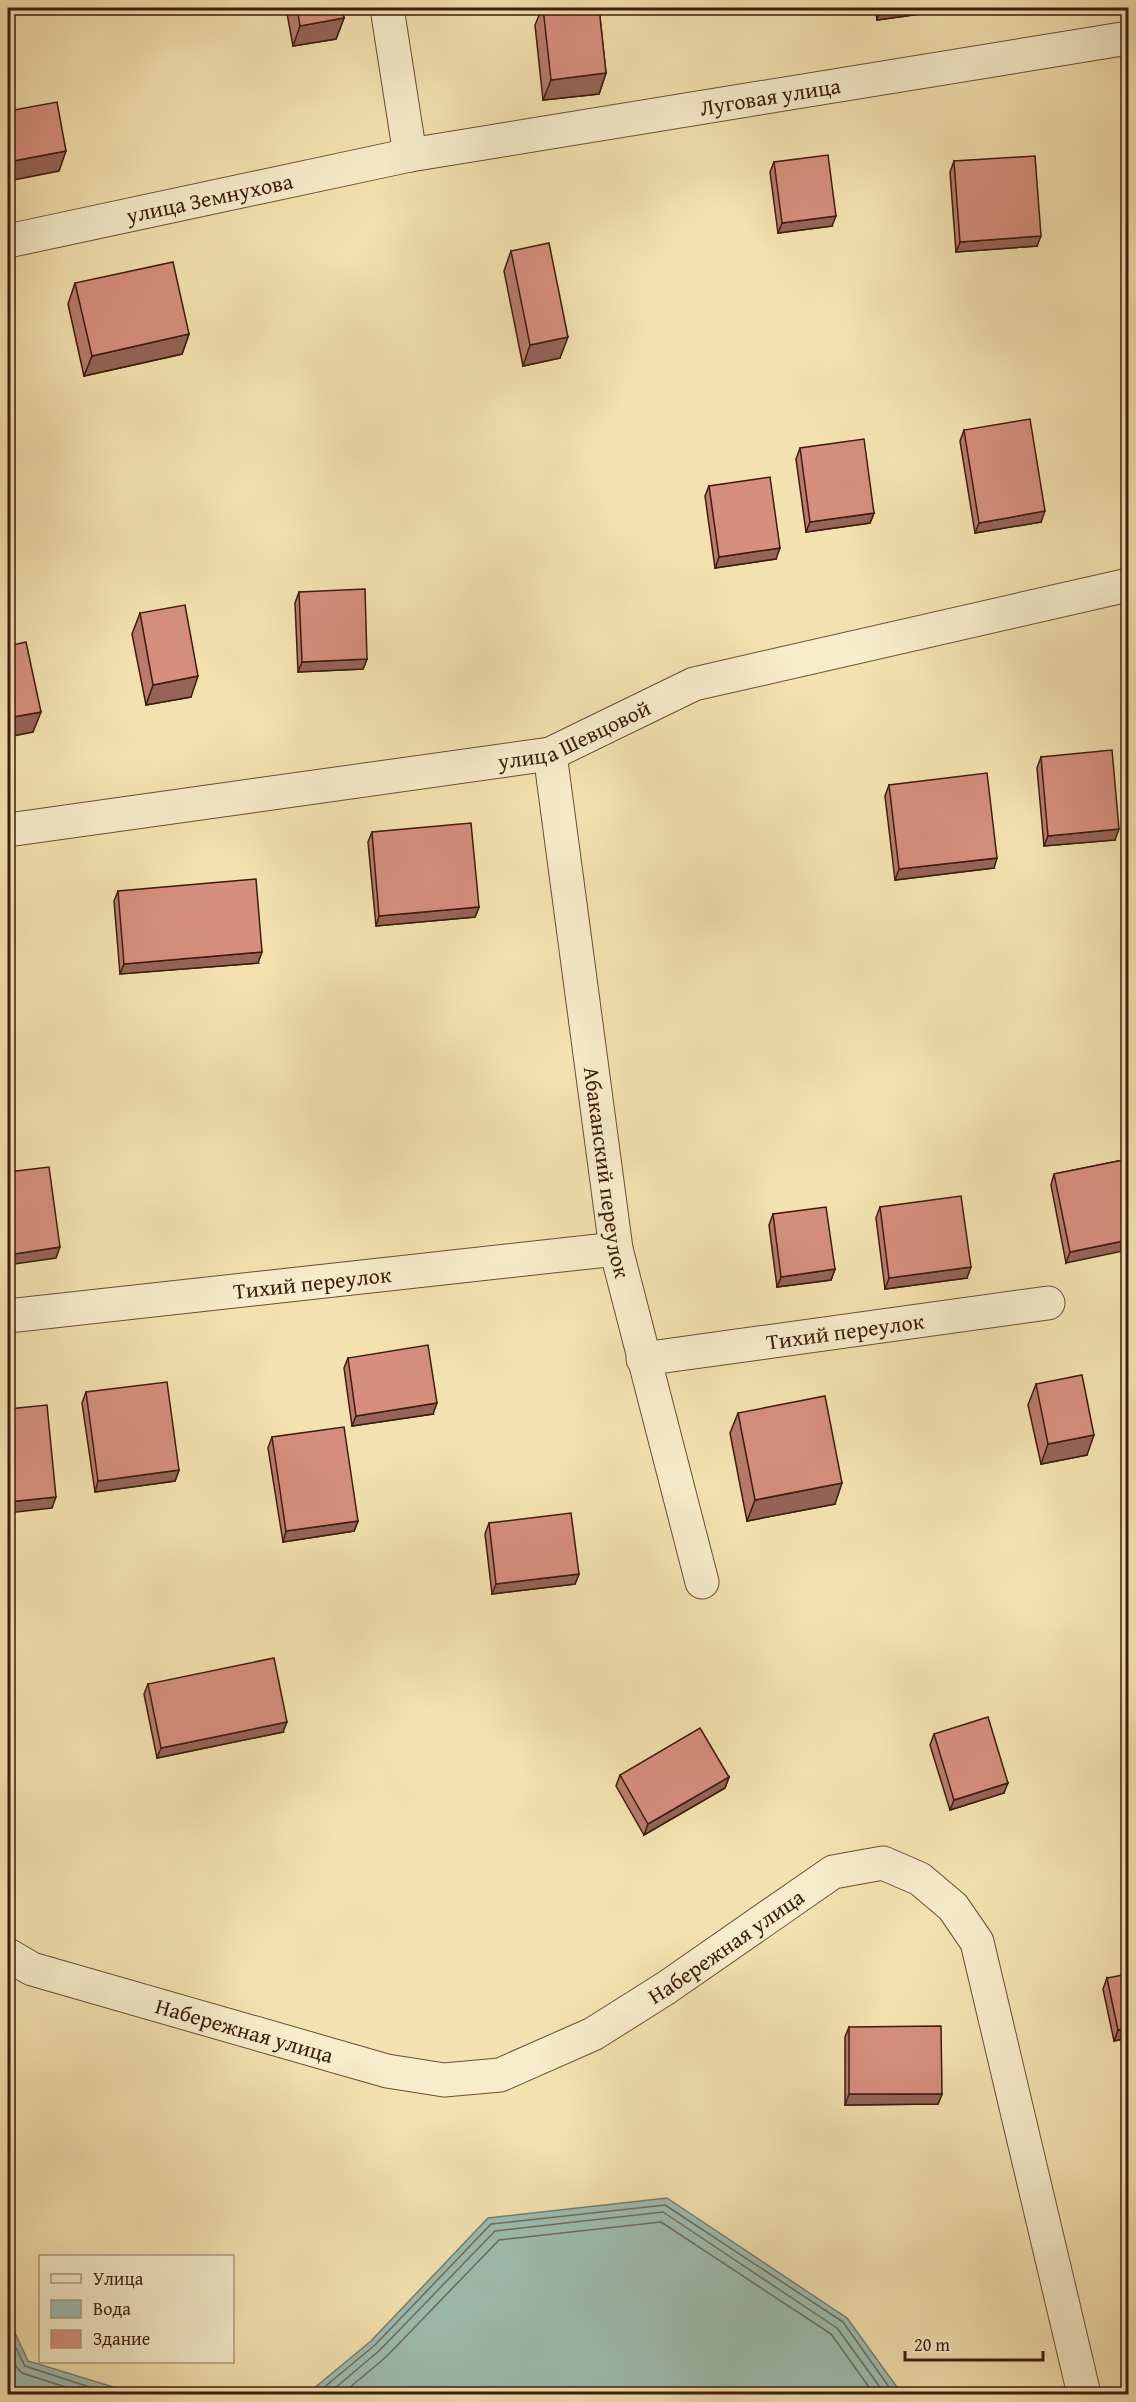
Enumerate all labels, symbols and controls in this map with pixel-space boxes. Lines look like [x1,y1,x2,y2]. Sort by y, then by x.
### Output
street label: Луговая улица [697,69,844,124]
street label: улица Земнухова [122,164,296,231]
street label: улица Шевцовой [495,692,656,777]
street label: Абаканский переулок [576,1065,639,1282]
street label: Тихий переулок [232,1258,393,1307]
street label: Тихий переулок [764,1304,926,1358]
street label: Набережная улица [642,1881,811,2012]
street label: Набережная улица [152,1989,338,2071]
legend [39,2255,234,2363]
text: Улица [93,2265,144,2292]
text: Вода [93,2295,131,2322]
scale bar [905,2324,1043,2362]
text: Здание [93,2325,150,2352]
text: 20 m [914,2331,950,2358]

